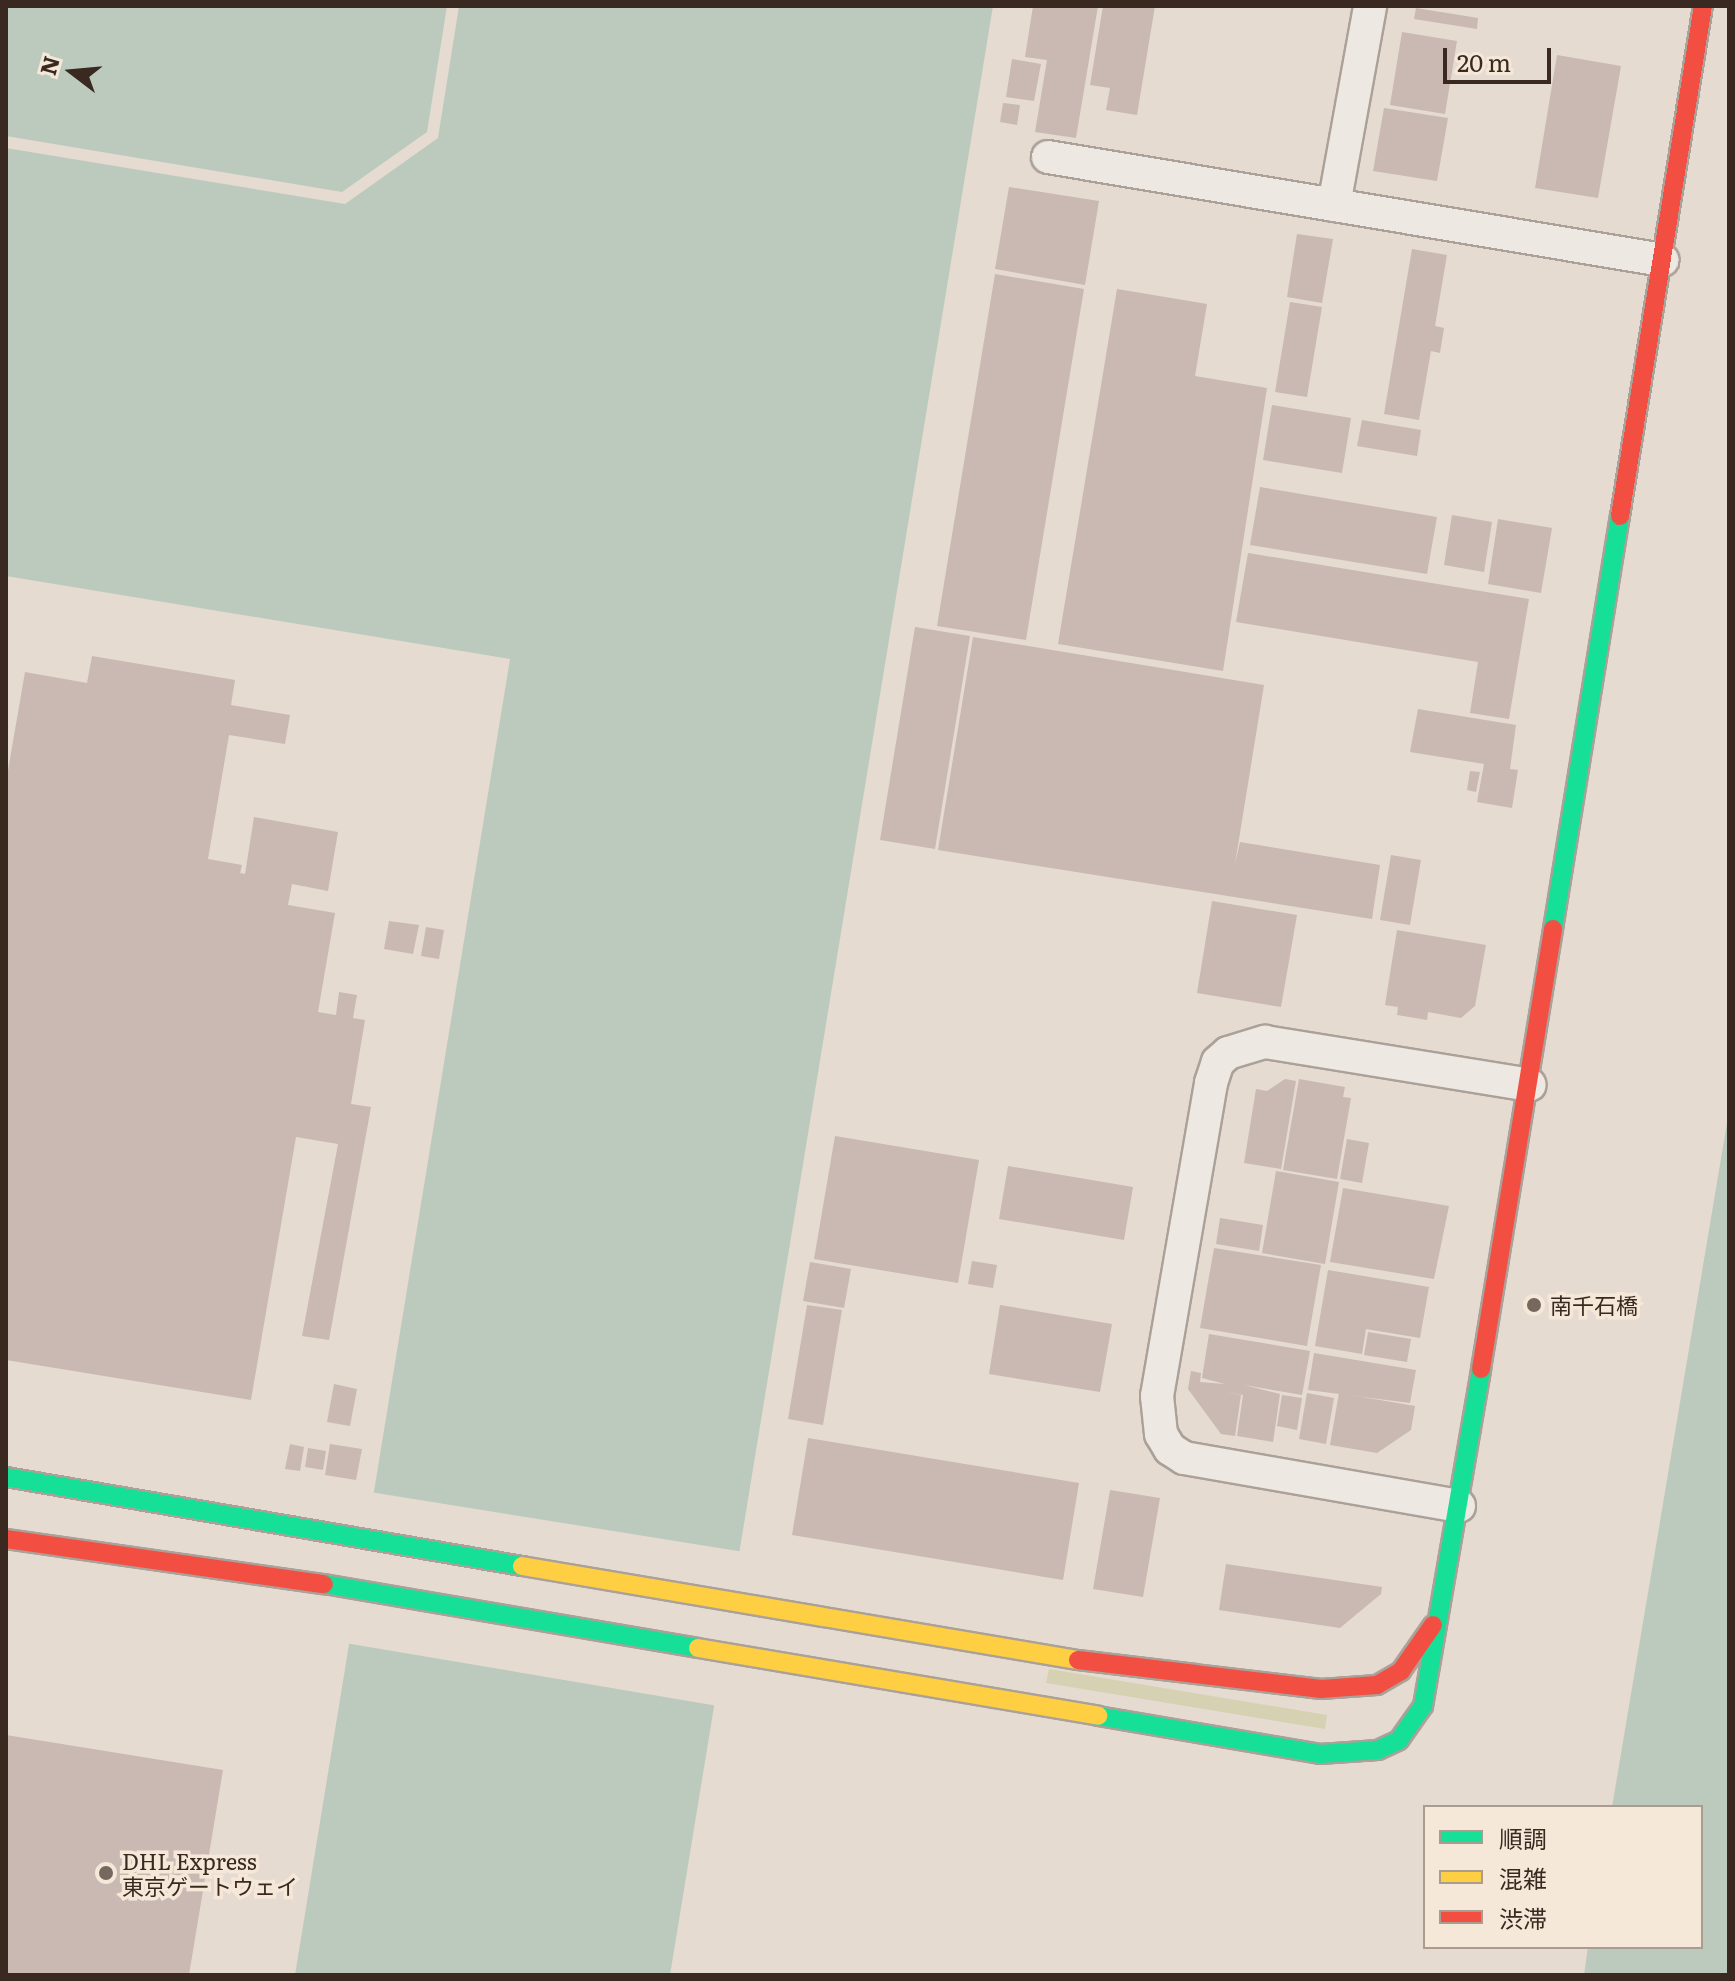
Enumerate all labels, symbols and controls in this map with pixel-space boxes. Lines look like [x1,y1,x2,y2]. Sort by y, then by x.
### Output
north arrow [32,32,112,112]
scale bar [1447,32,1555,82]
text: 20 m [1457,44,1511,79]
text: N [30,52,67,79]
place label: 南千石橋 [1550,1292,1638,1318]
marker: 南千石橋 [1525,1296,1543,1314]
legend [1423,1805,1703,1949]
text: 順調 [1499,1820,1547,1855]
place label: DHL Express 東京ゲートウェイ [122,1847,298,1898]
text: 混雑 [1499,1860,1547,1895]
marker: DHL Express 東京ゲートウェイ [97,1864,115,1882]
text: 渋滞 [1499,1900,1547,1935]

